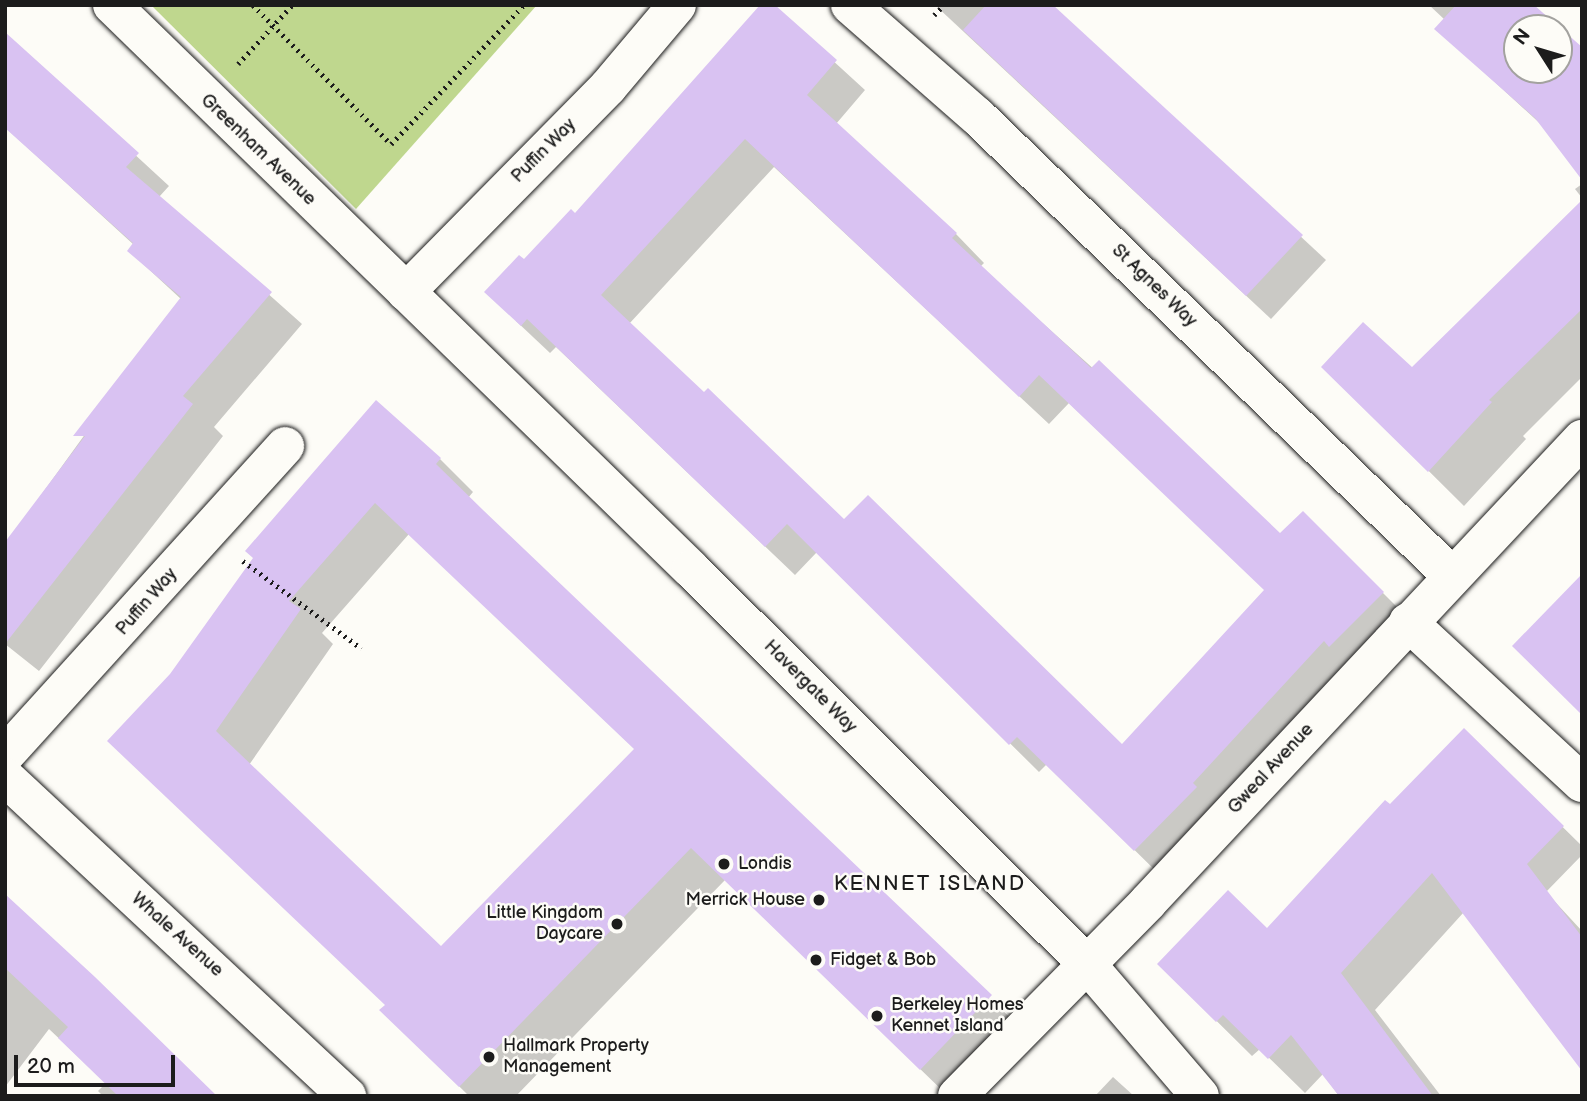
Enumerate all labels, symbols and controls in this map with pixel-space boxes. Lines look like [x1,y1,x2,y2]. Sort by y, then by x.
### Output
north arrow [1503,14,1573,84]
text: N [1509,25,1536,50]
street label: Greenham Avenue [196,90,320,210]
street label: Puffin Way [507,114,581,188]
street label: St Agnes Way [1107,240,1201,332]
street label: Puffin Way [112,564,182,640]
street label: Havergate Way [759,636,861,738]
street label: Gweal Avenue [1224,719,1318,819]
place label: Londis [738,853,792,875]
marker: Londis [716,856,732,872]
district label: KENNET ISLAND [835,871,1025,897]
street label: Whale Avenue [127,888,227,982]
place label: Merrick House [686,889,805,911]
marker: Merrick House [811,892,827,908]
place label: Little Kingdom Daycare [486,903,603,946]
marker: Little Kingdom Daycare [609,916,625,932]
place label: Fidget & Bob [830,949,936,971]
marker: Fidget & Bob [808,952,824,968]
place label: Berkeley Homes Kennet Island [891,995,1025,1038]
marker: Berkeley Homes Kennet Island [869,1008,885,1024]
place label: Hallmark Property Management [503,1036,649,1078]
scale bar [18,1042,178,1086]
marker: Hallmark Property Management [481,1049,497,1065]
text: 20 m [27,1054,75,1079]

